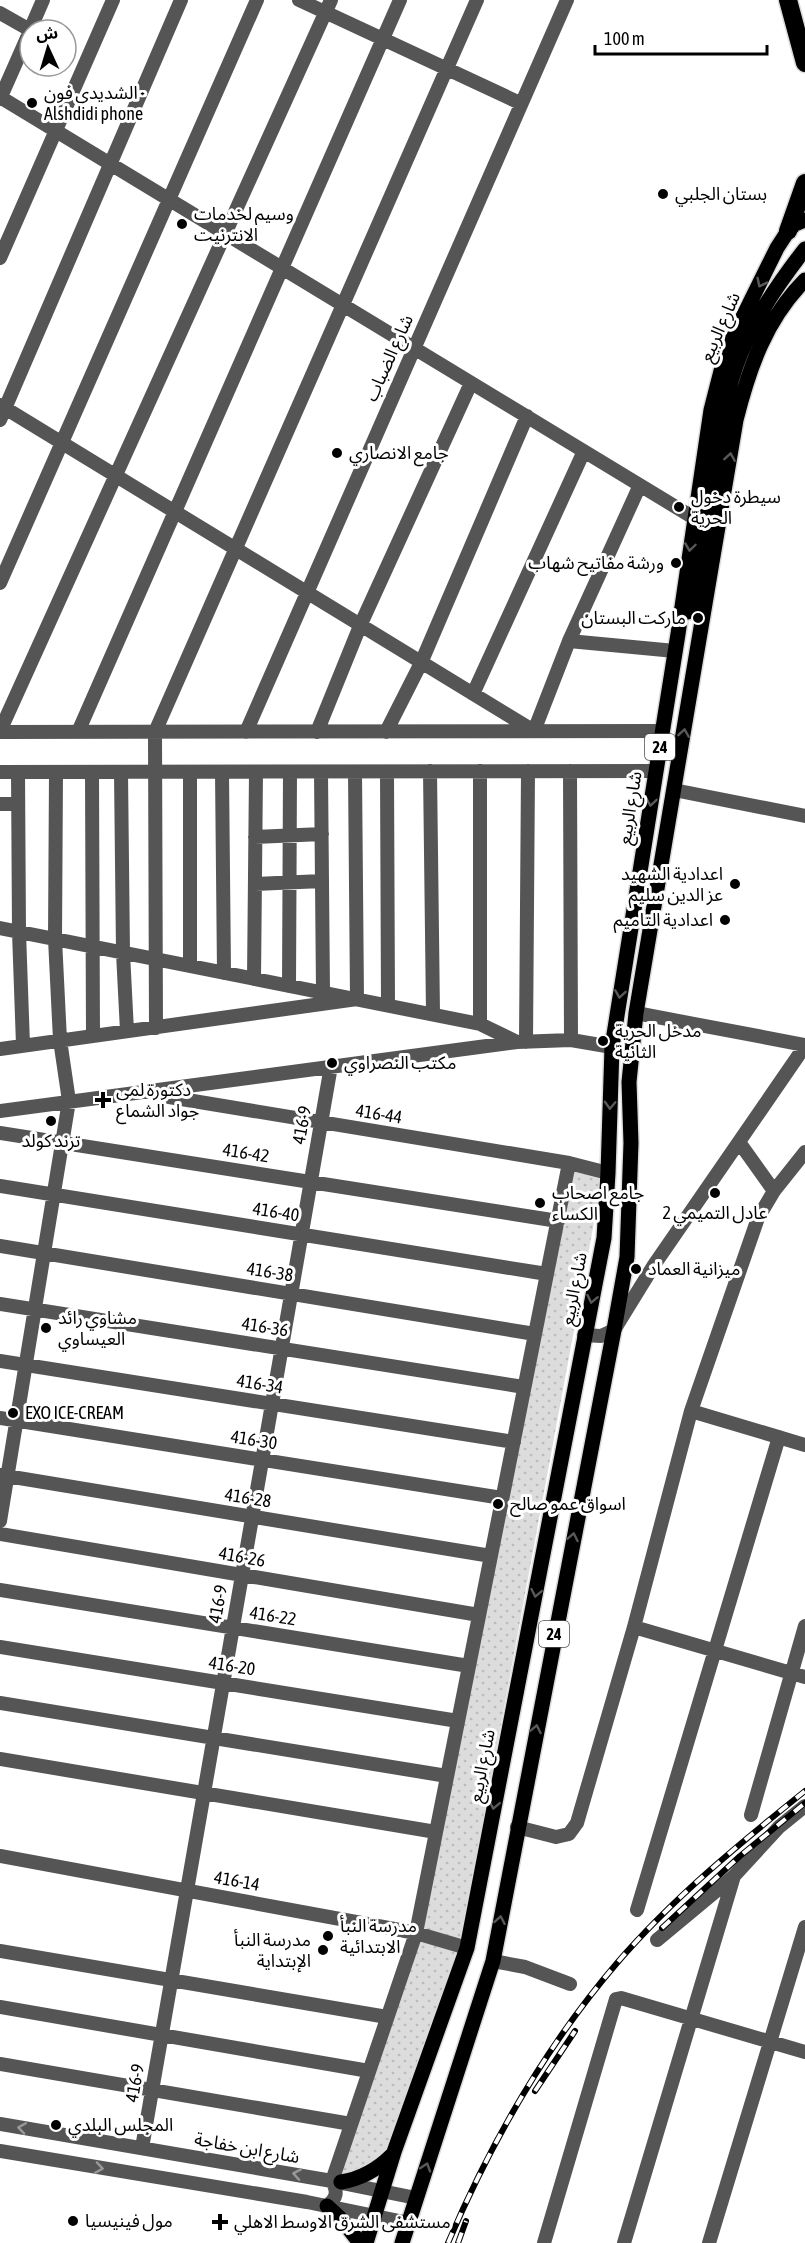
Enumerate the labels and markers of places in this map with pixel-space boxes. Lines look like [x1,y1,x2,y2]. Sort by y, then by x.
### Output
place label: الشديدي فون - Alshdidi phone [44,82,145,124]
marker: الشديدي فون - Alshdidi phone [25,96,39,110]
place label: بستان الجلبي [675,183,767,207]
marker: بستان الجلبي [656,187,670,201]
place label: وسيم لخدمات الانترنيت [194,203,294,246]
marker: وسيم لخدمات الانترنيت [175,217,189,231]
place label: جامع الانصاري [349,442,449,467]
marker: جامع الانصاري [330,446,344,460]
place label: سيطرة دخول الحرية [691,486,781,529]
marker: سيطرة دخول الحرية [672,500,686,514]
place label: ورشة مفاتيح شهاب [528,552,664,576]
marker: ورشة مفاتيح شهاب [669,556,683,570]
place label: ماركت البستان [581,607,686,629]
marker: ماركت البستان [691,611,705,625]
place label: اعدادية الشهيد عز الدين سليم [621,863,723,908]
marker: اعدادية الشهيد عز الدين سليم [728,877,742,891]
place label: اعدادية التاميم [613,909,713,933]
marker: اعدادية التاميم [718,913,732,927]
place label: مدخل الحرية الثانية [615,1020,701,1062]
marker: مدخل الحرية الثانية [596,1034,610,1048]
place label: مكتب النصراوي [344,1052,456,1076]
marker: مكتب النصراوي [325,1056,339,1070]
place label: دكتورة لمى جواد الشماع [116,1079,199,1125]
marker: دكتورة لمى جواد الشماع [94,1091,112,1109]
marker: ترند كولد [44,1114,58,1128]
place label: ترند كولد [21,1130,81,1152]
place label: جامع اصحاب الکساء [552,1182,644,1224]
marker: عادل التميمي 2 [708,1186,722,1200]
marker: جامع اصحاب الکساء [533,1196,547,1210]
place label: عادل التميمي 2 [662,1202,768,1226]
place label: ميزانية العماد [648,1258,740,1280]
marker: ميزانية العماد [629,1262,643,1276]
place label: مشاوي رائد العيساوي [58,1307,137,1352]
marker: مشاوي رائد العيساوي [39,1321,53,1335]
place label: EXO ICE-CREAM [25,1402,124,1423]
marker: EXO ICE-CREAM [6,1406,20,1420]
place label: اسواق عمو صالح [510,1493,626,1517]
marker: اسواق عمو صالح [491,1497,505,1511]
place label: مدرسة النبأ الابتدائية [340,1915,417,1957]
place label: مدرسة النبأ الإبتداية [234,1929,311,1973]
marker: مدرسة النبأ الابتدائية [321,1929,335,1943]
marker: مدرسة النبأ الإبتداية [316,1943,330,1957]
place label: المجلس البلدي [68,2114,173,2138]
marker: المجلس البلدي [49,2118,63,2132]
place label: مول فينيسيا [85,2210,173,2232]
place label: مستشفى الشرق الاوسط الاهلي [234,2211,451,2235]
marker: مستشفى الشرق الاوسط الاهلي [211,2213,229,2231]
marker: مول فينيسيا [66,2214,80,2228]

